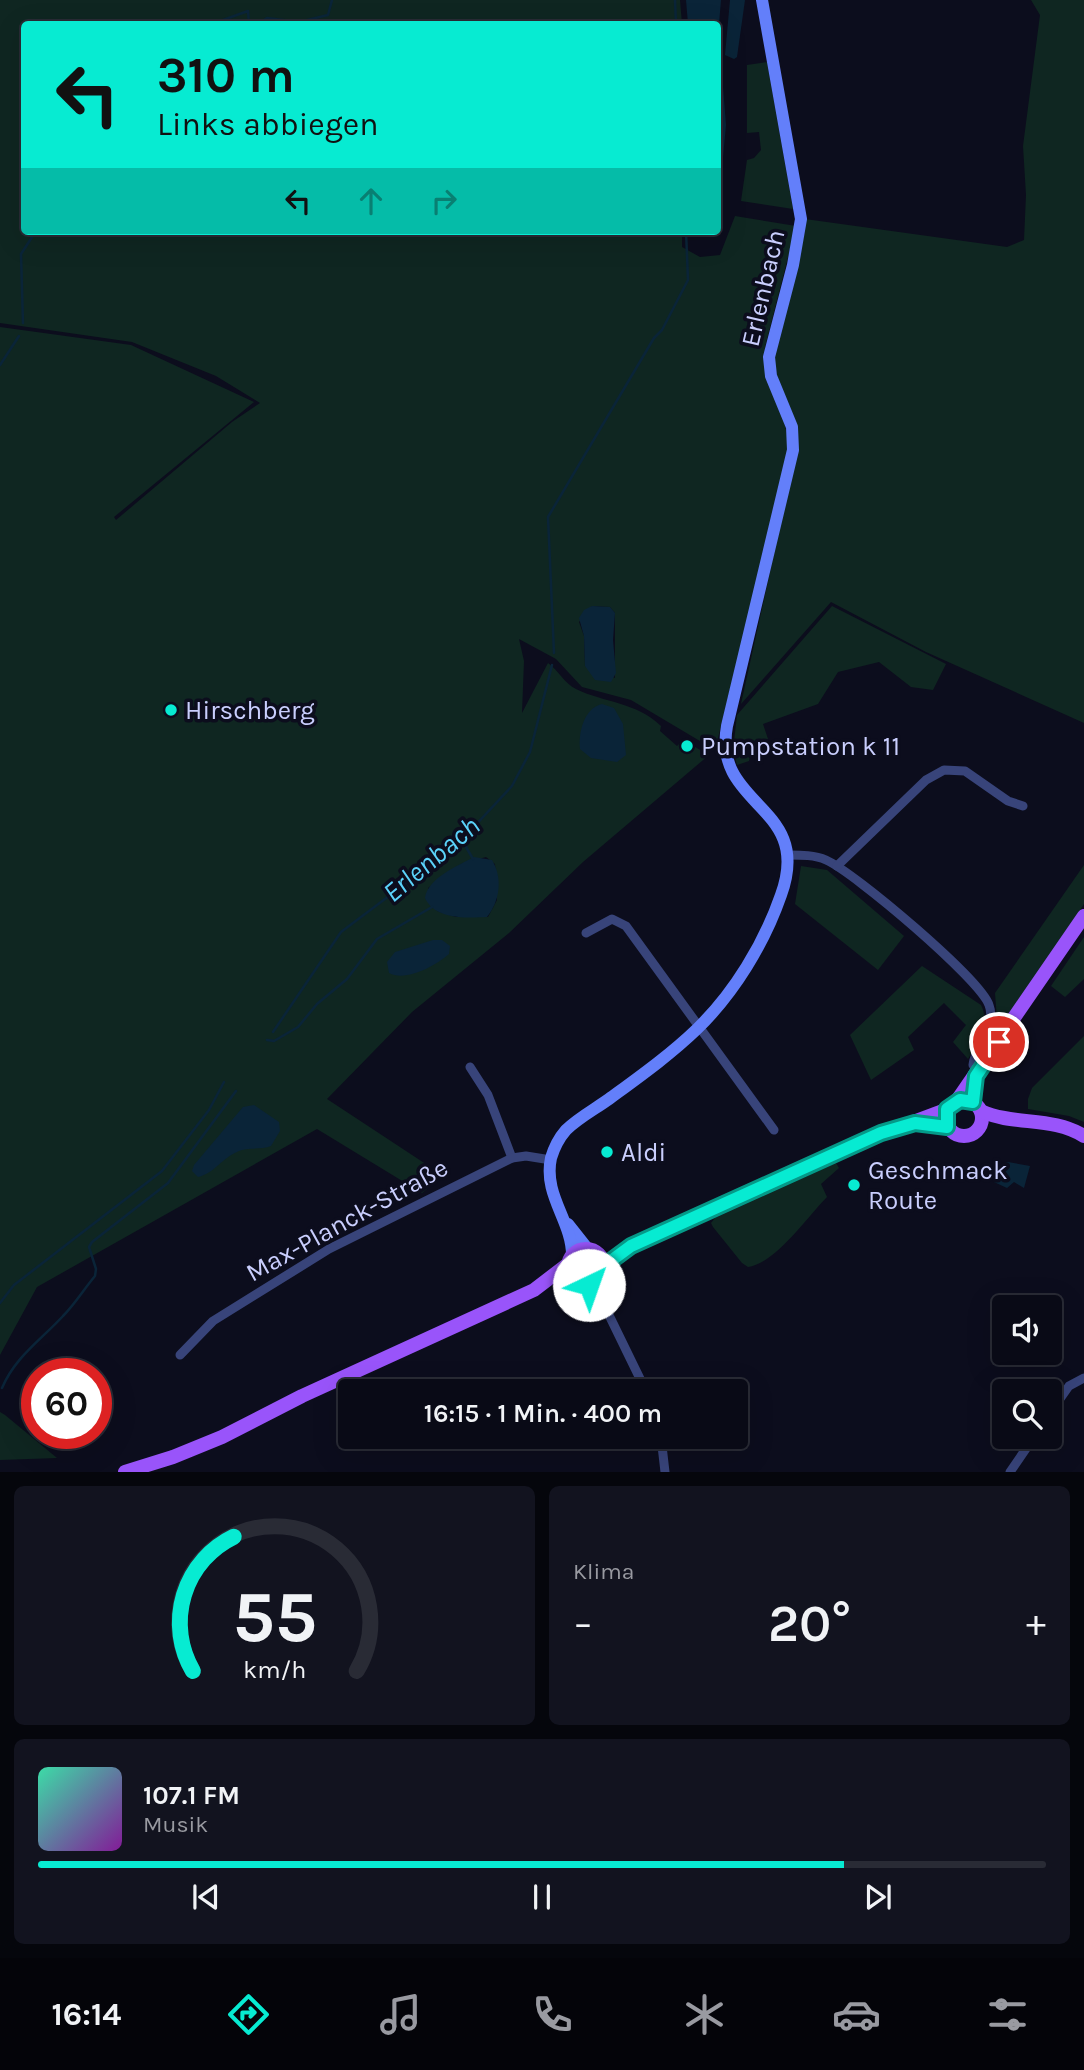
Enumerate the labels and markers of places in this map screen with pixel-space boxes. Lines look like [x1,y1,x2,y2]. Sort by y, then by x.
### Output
place label: Hirschberg [185,695,315,726]
marker: Hirschberg [163,702,179,718]
place label: Pumpstation k 11 [701,731,900,762]
marker: Pumpstation k 11 [679,738,695,754]
pin [969,1012,1029,1072]
place label: Aldi [621,1137,666,1168]
marker: Aldi [599,1144,615,1160]
place label: Geschmack Route [868,1155,1008,1216]
marker: Geschmack Route [846,1177,862,1193]

